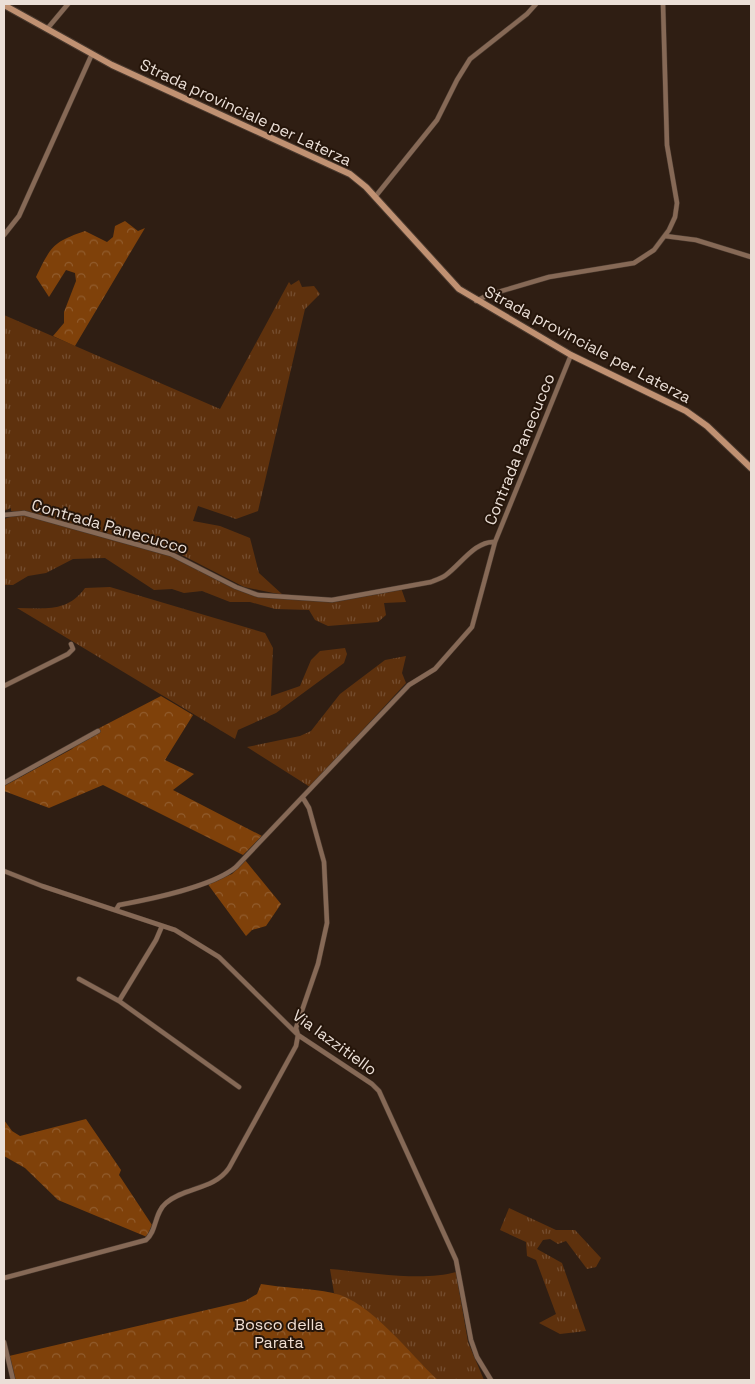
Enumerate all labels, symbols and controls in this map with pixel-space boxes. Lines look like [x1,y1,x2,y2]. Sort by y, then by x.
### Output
street label: Strada provinciale per Laterza [137,54,355,171]
street label: Strada provinciale per Laterza [481,281,695,408]
street label: Contrada Panecucco [479,370,559,528]
street label: Contrada Panecucco [29,494,191,559]
street label: Via Iazzitiello [288,1005,381,1080]
park label: Bosco della Parata [234,1314,324,1353]

